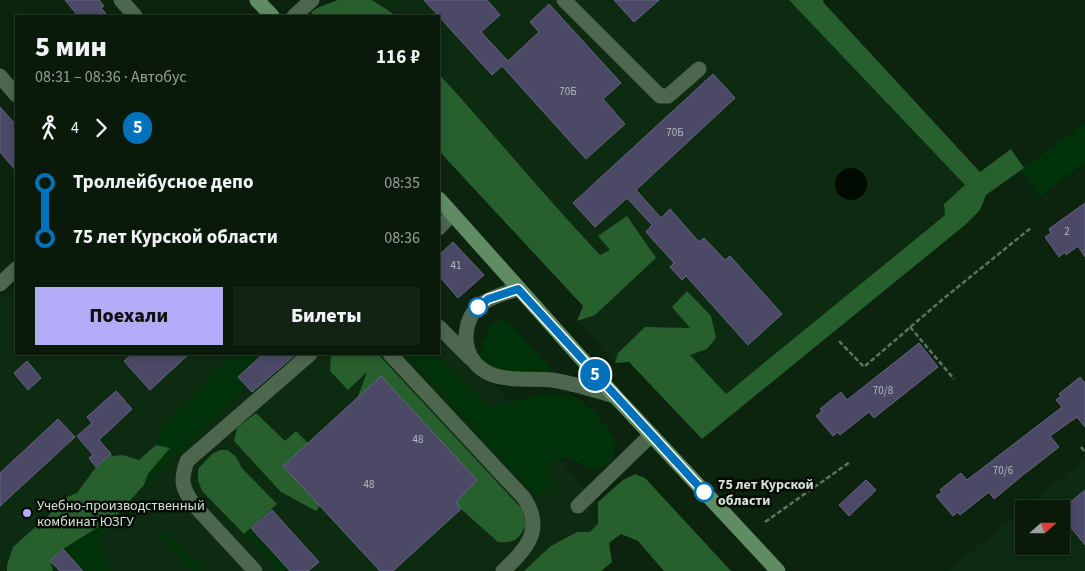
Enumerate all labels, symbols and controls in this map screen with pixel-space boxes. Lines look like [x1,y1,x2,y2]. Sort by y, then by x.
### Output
text: 5 мин [35,27,107,67]
text: 116 ₽ [376,44,420,71]
text: 08:31 – 08:36 · Автобус [35,66,187,88]
house number: 70Б [559,84,577,99]
icon: walk [35,114,63,142]
icon: forward [87,114,115,142]
text: 5 [133,115,142,140]
text: 4 [71,117,79,139]
house number: 70Б [666,125,684,140]
text: Троллейбусное депо [73,169,254,196]
text: 08:35 [384,172,420,194]
text: 75 лет Курской области [73,224,278,251]
house number: 2 [1064,224,1070,239]
text: 08:36 [384,227,420,249]
house number: 41 [451,258,461,273]
button: Поехали [35,287,223,345]
button: Билеты [233,287,420,345]
unlabelled marker [468,297,488,317]
line badge: 5 [579,359,611,391]
text: 5 [590,362,600,387]
house number: 70/8 [873,383,894,398]
house number: 48 [413,432,424,447]
house number: 70/6 [993,463,1014,478]
place label: 75 лет Курской области [718,475,814,511]
house number: 48 [364,477,375,492]
marker: 75 лет Курской области [694,482,714,502]
place label: Учебно-производственный комбинат ЮЗГУ [37,496,205,532]
north arrow [1015,500,1070,555]
map controls [1015,500,1070,555]
marker: Учебно-производственный комбинат ЮЗГУ [21,507,33,519]

